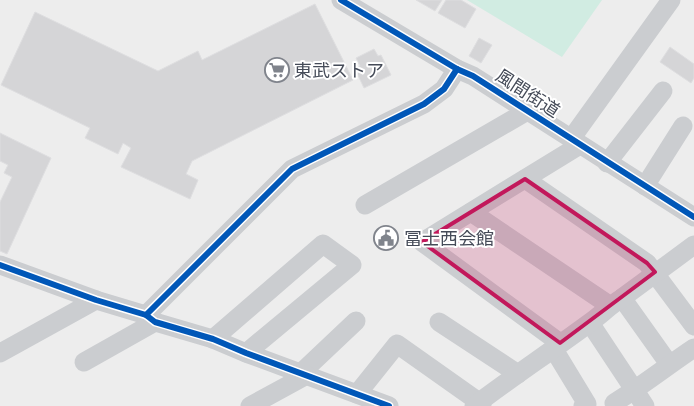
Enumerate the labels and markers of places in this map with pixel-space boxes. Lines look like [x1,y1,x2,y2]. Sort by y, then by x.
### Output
supermarket icon: 東武ストア [264,57,290,83]
place label: 東武ストア [294,60,384,81]
public building icon: 冨士西会館 [373,225,399,251]
place label: 冨士西会館 [404,228,494,249]

